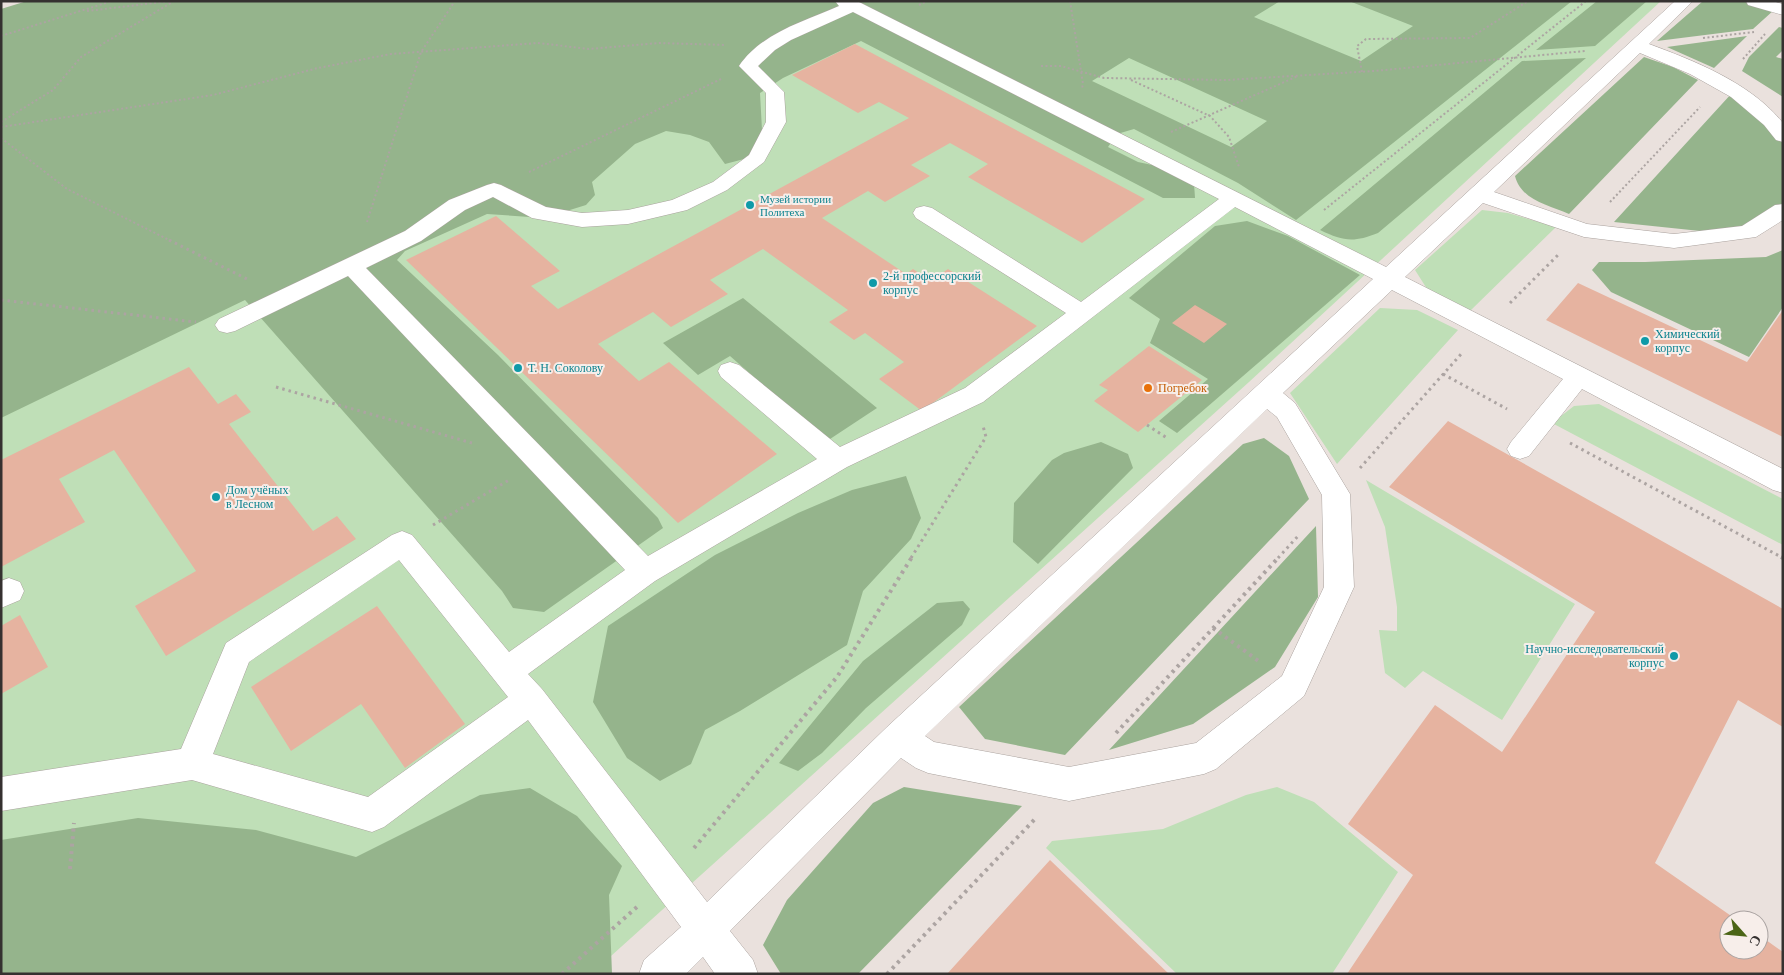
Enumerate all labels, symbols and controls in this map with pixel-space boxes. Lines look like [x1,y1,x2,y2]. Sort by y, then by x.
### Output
place label: Музей истории Политеха [760,193,831,218]
marker: Музей истории Политеха [744,199,756,211]
place label: 2-й профессорский корпус [883,269,981,297]
marker: 2-й профессорский корпус [867,277,879,289]
place label: Химический корпус [1655,327,1720,355]
marker: Химический корпус [1639,335,1651,347]
place label: Т. Н. Соколову [528,361,603,375]
marker: Т. Н. Соколову [512,362,524,374]
place label: Погребок [1158,381,1207,395]
marker: Погребок [1142,382,1154,394]
place label: Дом учёных в Лесном [226,483,288,511]
marker: Дом учёных в Лесном [210,491,222,503]
place label: Научно-исследовательский корпус [1525,642,1665,670]
marker: Научно-исследовательский корпус [1668,650,1680,662]
north arrow [1719,910,1769,960]
text: С [1746,933,1764,949]

